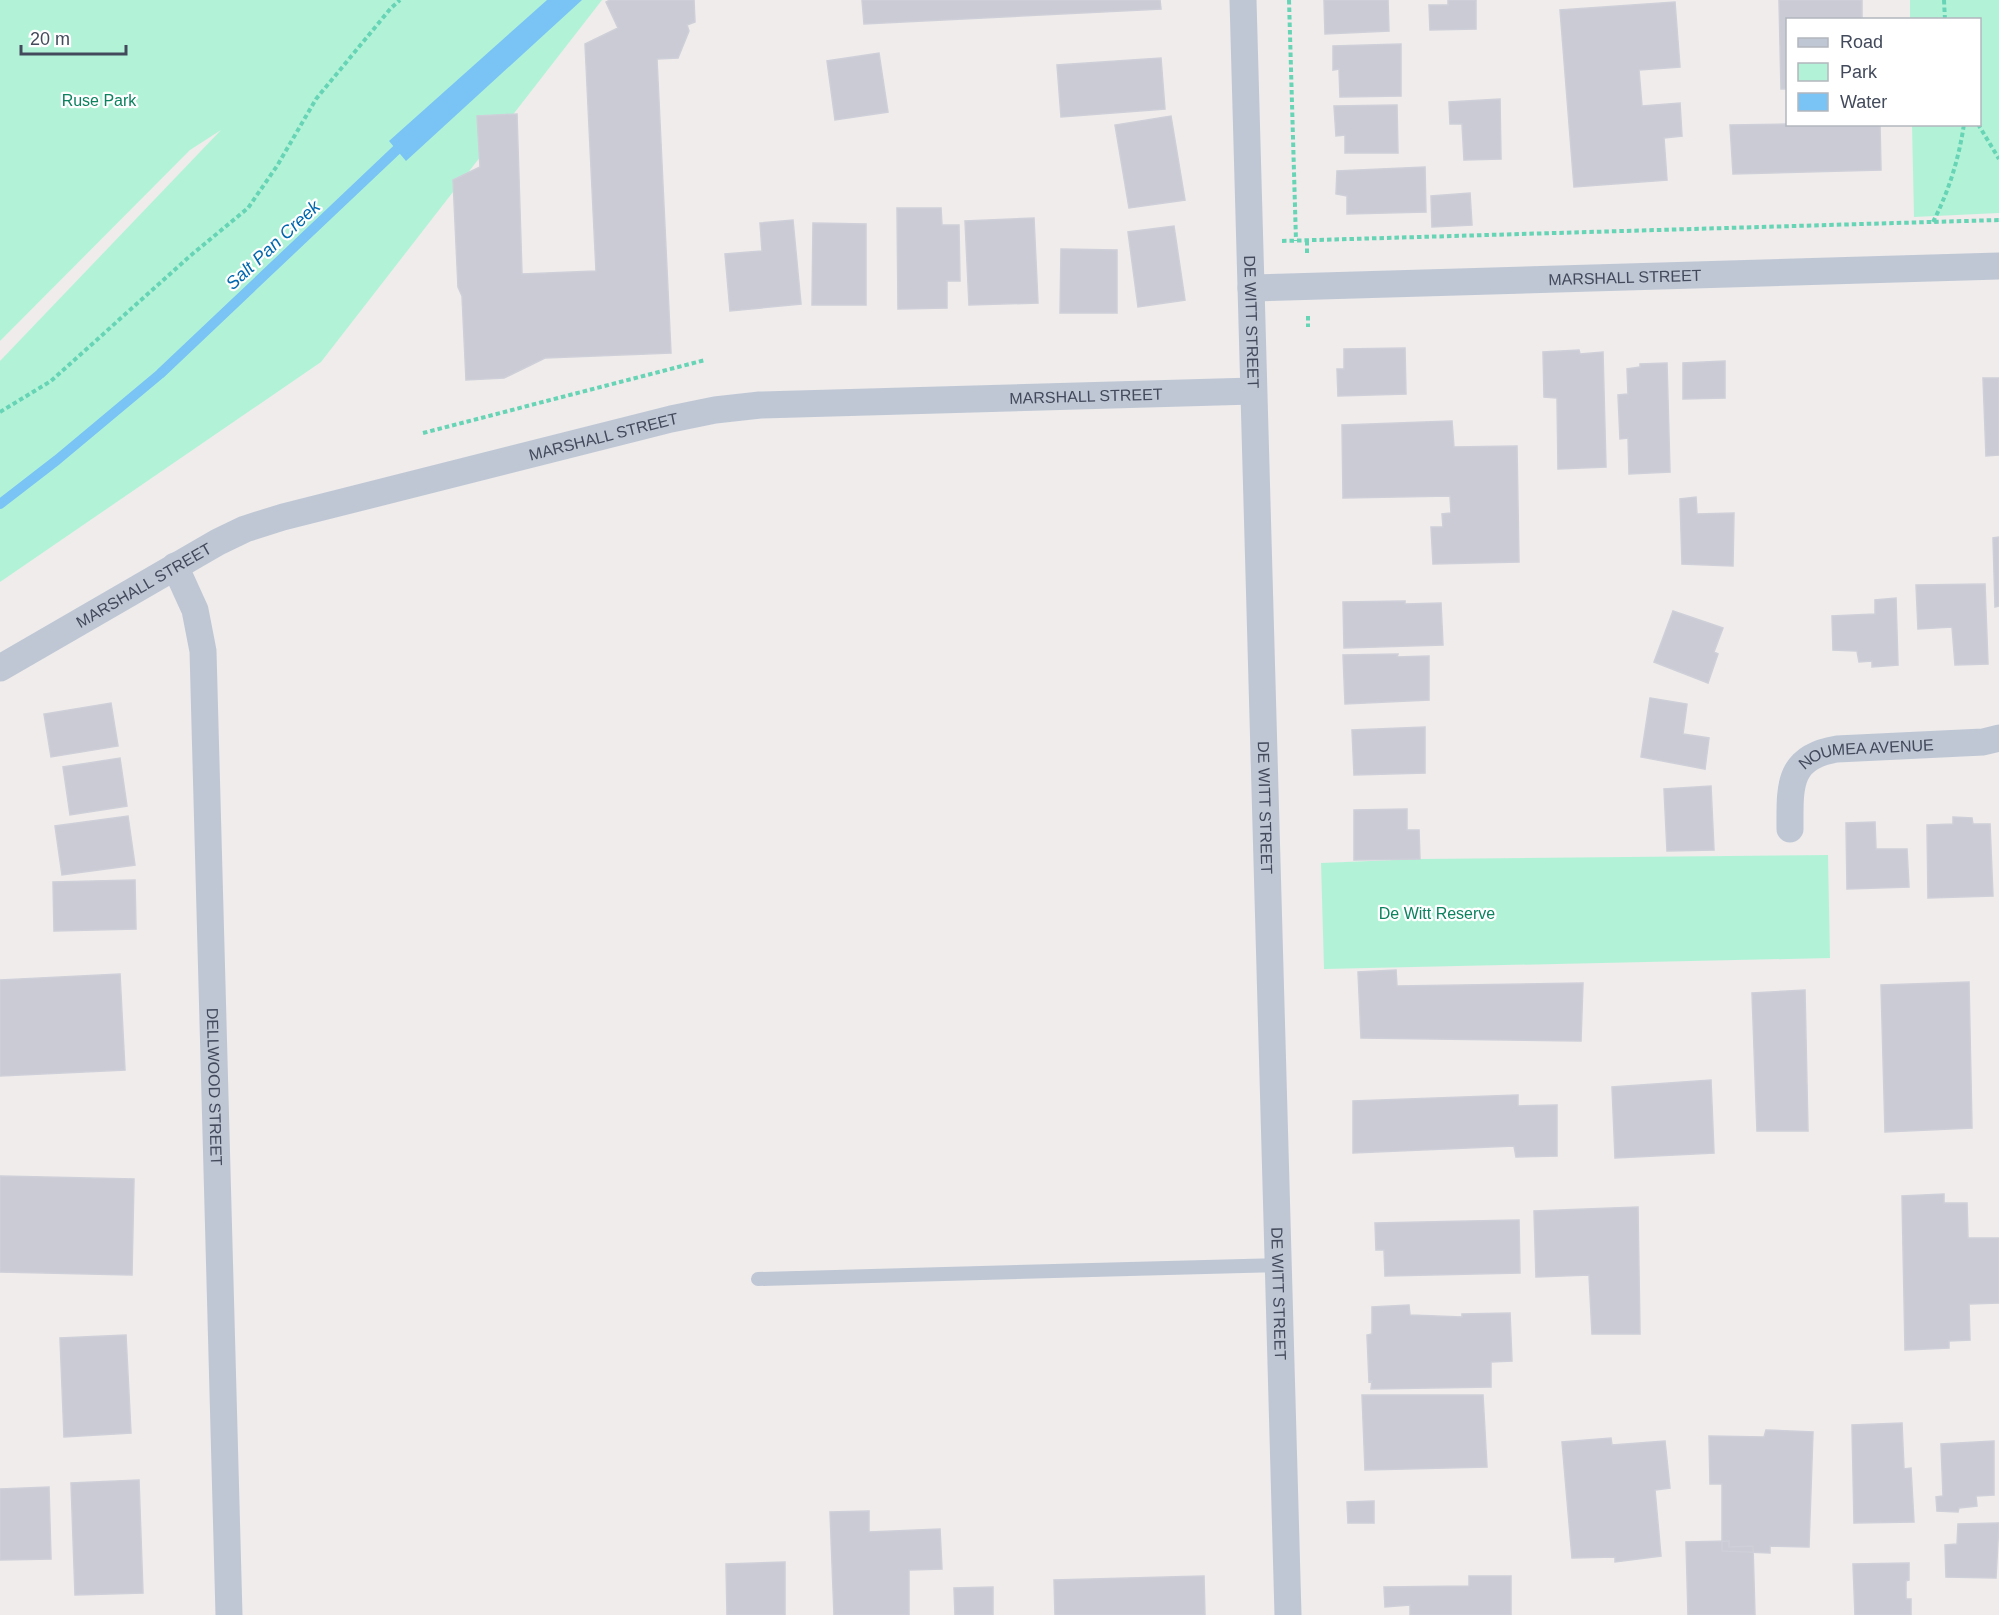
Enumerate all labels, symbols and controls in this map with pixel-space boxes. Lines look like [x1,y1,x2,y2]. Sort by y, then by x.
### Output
scale bar [21,18,126,56]
legend [1786,18,1981,126]
text: 20 m [30,29,70,49]
text: Road [1840,32,1883,52]
text: Park [1840,62,1878,82]
park label: Ruse Park [62,92,137,109]
text: Water [1840,92,1887,112]
water label: Salt Pan Creek [222,196,325,294]
street label: DE WITT STREET [1241,255,1262,389]
street label: MARSHALL STREET [1548,267,1702,288]
street label: MARSHALL STREET [1009,386,1163,407]
street label: MARSHALL STREET [527,410,680,464]
street label: MARSHALL STREET [73,540,215,631]
street label: NOUMEA AVENUE [1795,736,1934,772]
street label: DE WITT STREET [1255,741,1275,875]
park label: De Witt Reserve [1379,905,1495,922]
street label: DELLWOOD STREET [204,1008,225,1166]
street label: DE WITT STREET [1268,1227,1289,1360]

